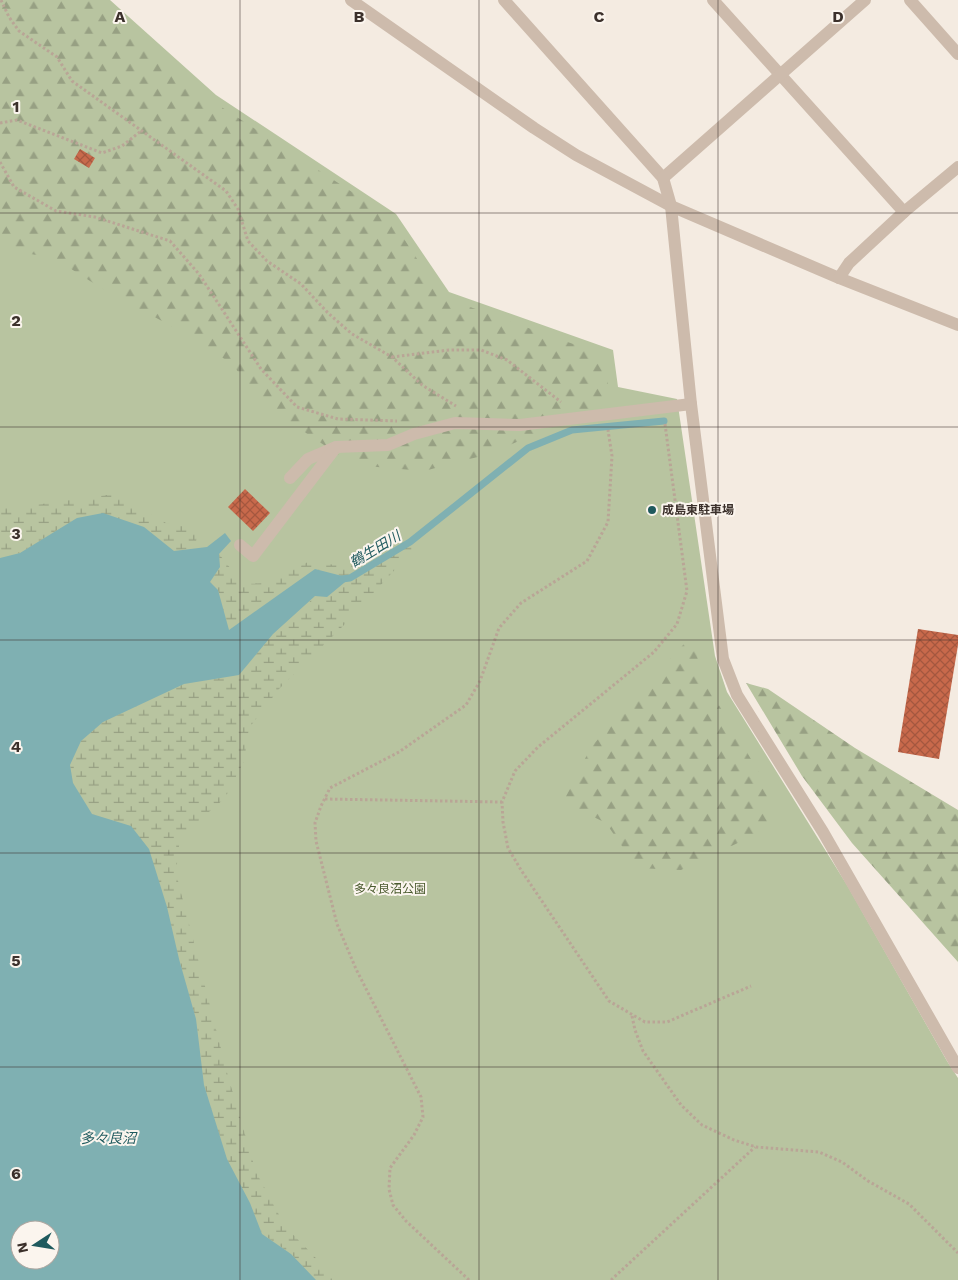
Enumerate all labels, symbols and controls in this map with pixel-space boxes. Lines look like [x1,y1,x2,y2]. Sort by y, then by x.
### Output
text: A [115,7,126,26]
text: B [354,7,365,26]
text: C [594,7,605,26]
text: D [832,7,844,26]
text: 1 [13,97,19,116]
text: 2 [11,311,21,330]
place label: 成島東駐車場 [662,503,734,517]
marker: 成島東駐車場 [646,504,658,516]
text: 3 [11,524,21,543]
water label: 鶴生田川 [347,527,405,570]
text: 4 [11,737,21,756]
park label: 多々良沼公園 [354,882,426,896]
text: 5 [11,951,21,970]
water label: 多々良沼 [80,1130,138,1146]
text: 6 [11,1164,21,1183]
north arrow [10,1220,60,1270]
text: N [13,1241,31,1254]

